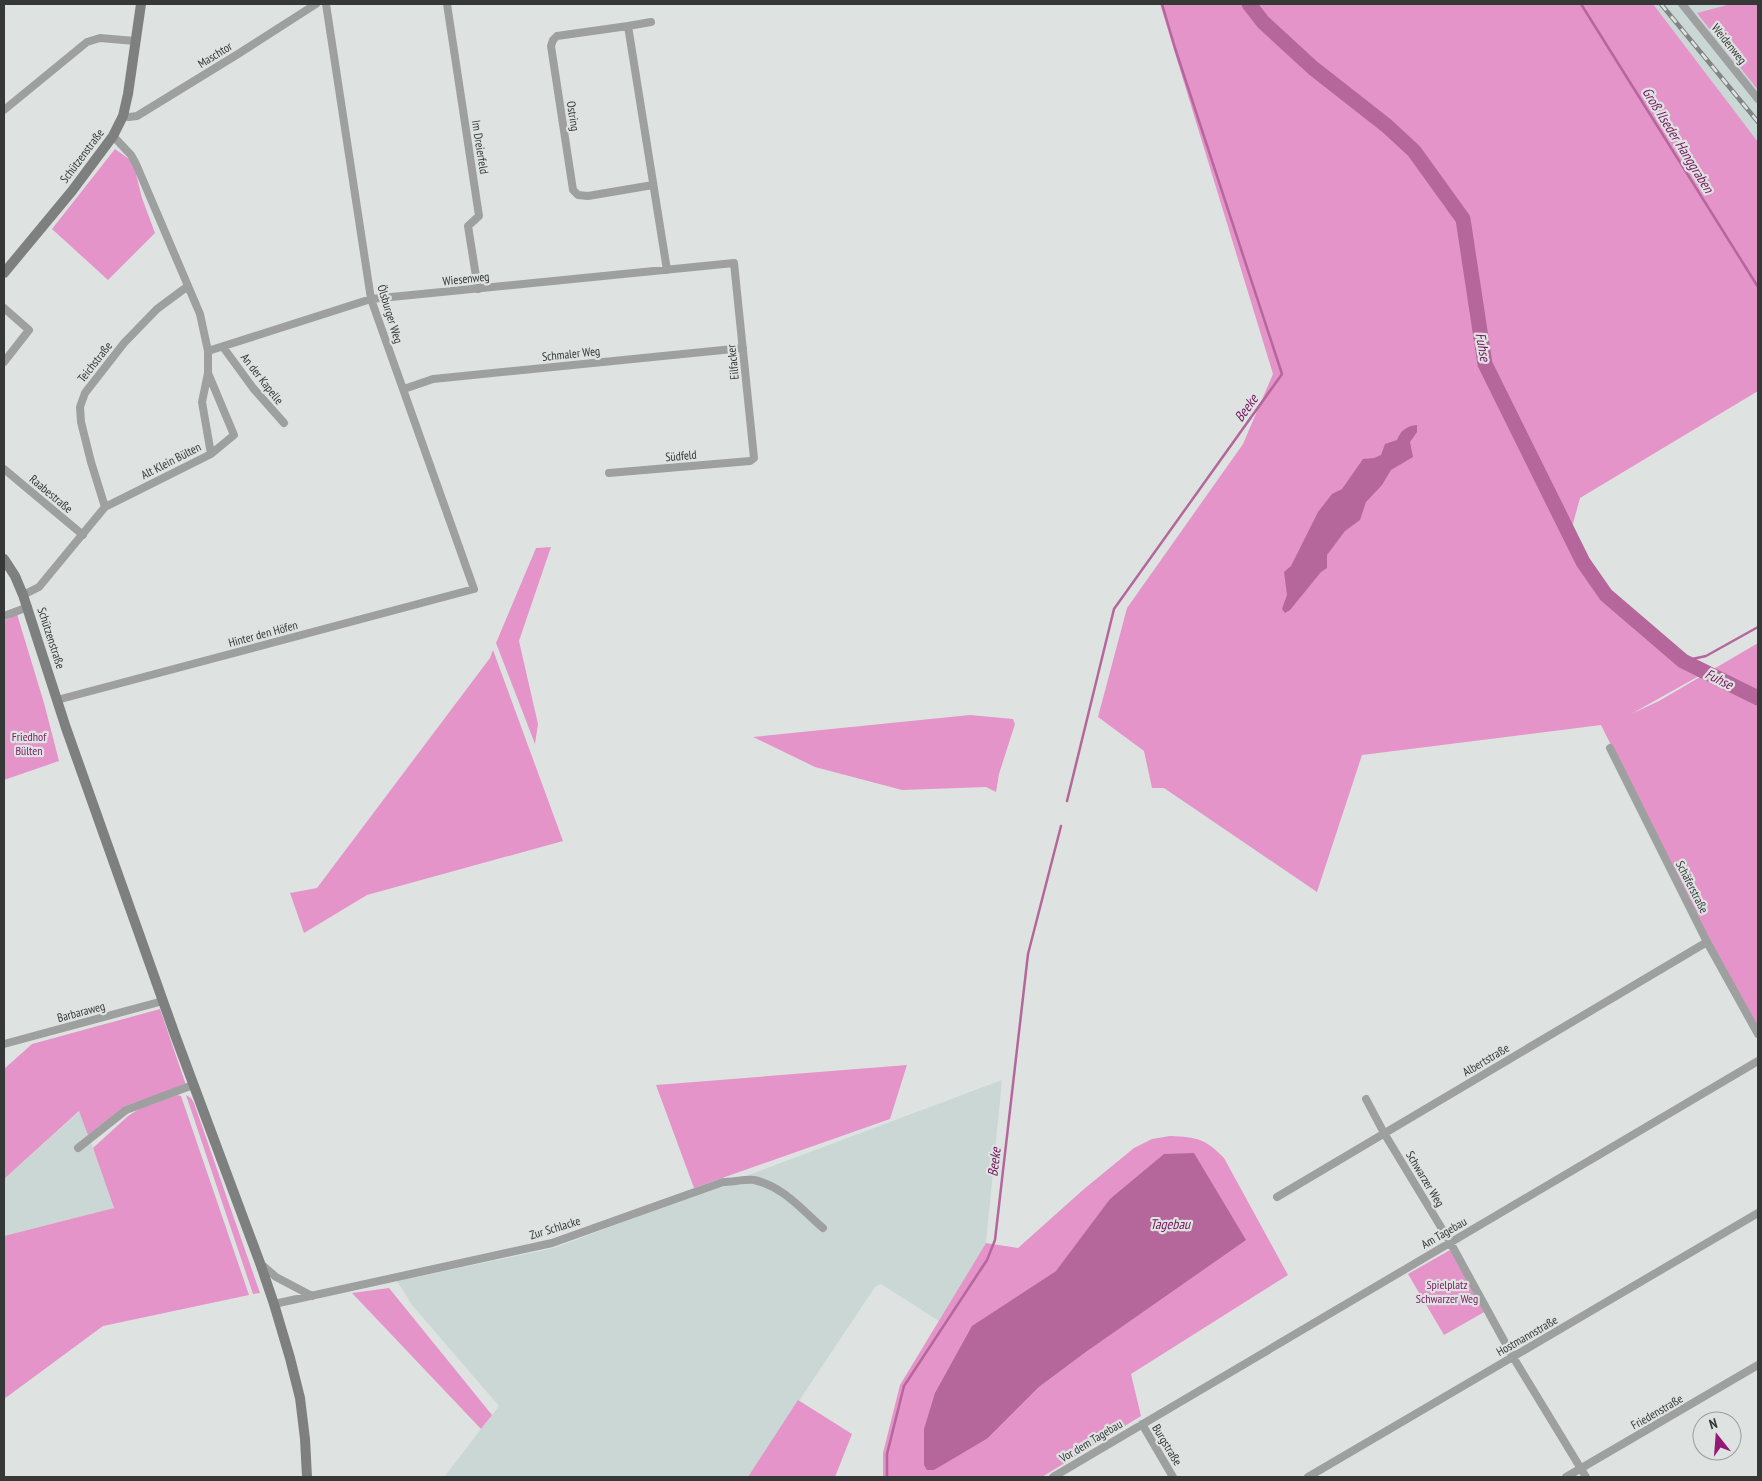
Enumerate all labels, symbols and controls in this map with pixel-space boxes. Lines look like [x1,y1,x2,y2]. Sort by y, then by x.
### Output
street label: Weidenweg [1709,20,1750,67]
street label: Maschtor [195,38,235,71]
water label: Groß Ilseder Hanggraben [1638,84,1718,197]
street label: Ostring [564,100,583,132]
street label: Im Dreierfeld [469,119,492,175]
street label: Schützenstraße [56,126,107,186]
street label: Wiesenweg [442,269,490,288]
street label: Ölsburger Weg [374,283,407,345]
water label: Fuhse [1472,331,1495,364]
street label: Teichstraße [74,338,115,385]
street label: Schmaler Weg [541,343,601,364]
street label: Eilfacker [723,343,742,380]
street label: An der Kapelle [238,350,287,407]
water label: Beeke [1230,390,1263,425]
street label: Alt Klein Bülten [138,439,203,482]
street label: Südfeld [665,447,697,464]
street label: Raabestraße [27,471,76,516]
street label: Schützenstraße [34,605,68,671]
street label: Hinter den Höfen [227,617,299,650]
water label: Fuhse [1702,665,1737,694]
park label: Friedhof Bülten [12,729,47,758]
street label: Schäferstraße [1673,858,1712,916]
street label: Barbaraweg [55,998,106,1025]
street label: Albertstraße [1460,1040,1512,1079]
water label: Beeke [983,1145,1005,1178]
street label: Schwarzer Weg [1403,1148,1448,1209]
street label: Zur Schlacke [528,1213,582,1242]
street label: Am Tagebau [1418,1214,1469,1252]
water label: Tagebau [1150,1215,1191,1233]
park label: Spielplatz Schwarzer Weg [1416,1277,1478,1306]
street label: Hostmannstraße [1493,1312,1560,1359]
street label: Friedenstraße [1628,1391,1685,1432]
north arrow [1692,1411,1742,1461]
text: N [1707,1414,1719,1433]
street label: Vor dem Tagebau [1056,1416,1125,1466]
street label: Burgstraße [1149,1421,1186,1468]

